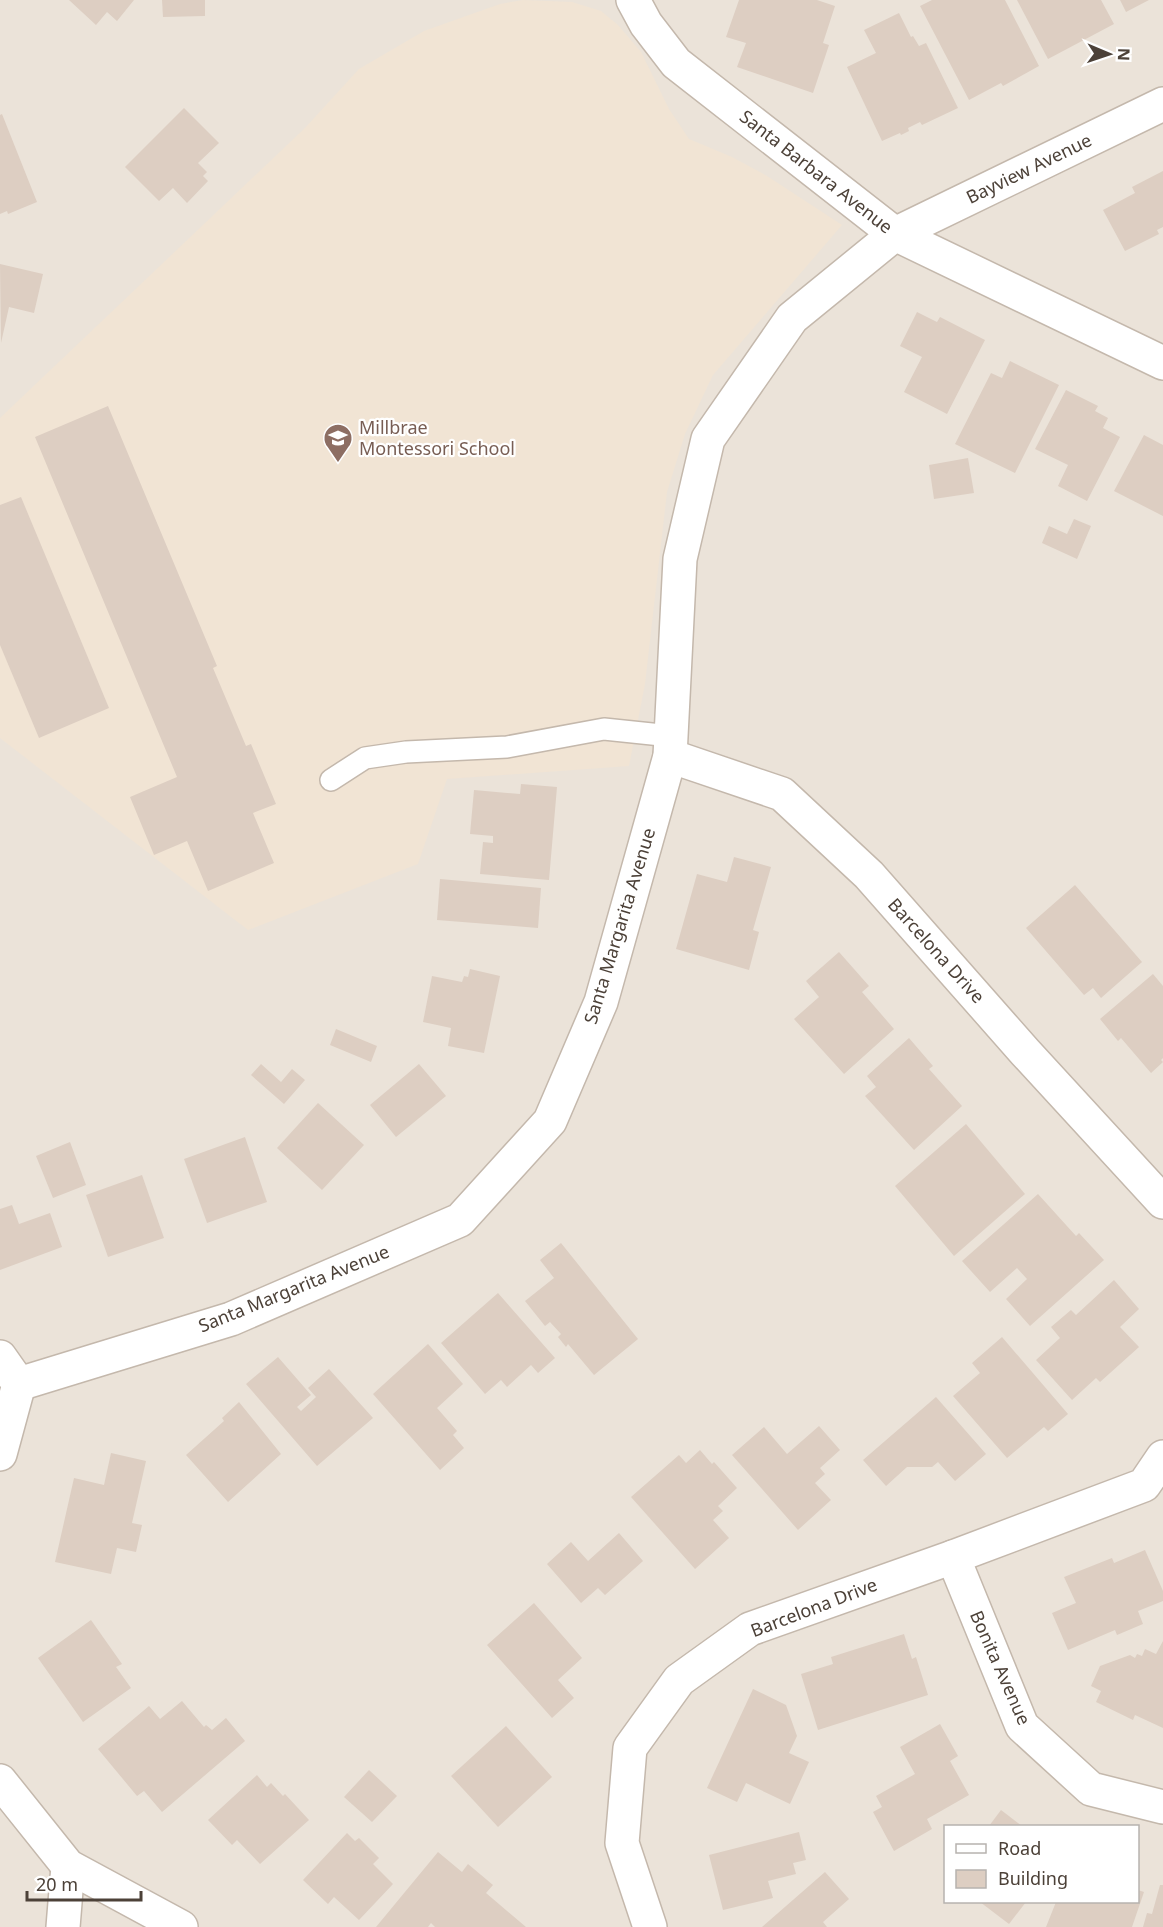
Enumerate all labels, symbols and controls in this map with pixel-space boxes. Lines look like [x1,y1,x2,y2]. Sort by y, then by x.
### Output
north arrow [1079,24,1139,84]
text: N [1113,48,1135,61]
street label: Santa Barbara Avenue [735,104,898,238]
street label: Bayview Avenue [962,127,1095,209]
place label: Millbrae Montessori School [359,415,515,460]
school or university icon: Millbrae Montessori School [322,422,354,464]
street label: Santa Margarita Avenue [578,825,660,1027]
street label: Barcelona Drive [883,893,990,1008]
street label: Santa Margarita Avenue [195,1239,393,1337]
street label: Barcelona Drive [747,1572,880,1642]
street label: Bonita Avenue [965,1607,1037,1729]
legend [944,1825,1139,1903]
text: Road [998,1836,1041,1860]
scale bar [27,1864,141,1902]
text: Building [998,1866,1068,1890]
text: 20 m [36,1872,78,1896]

